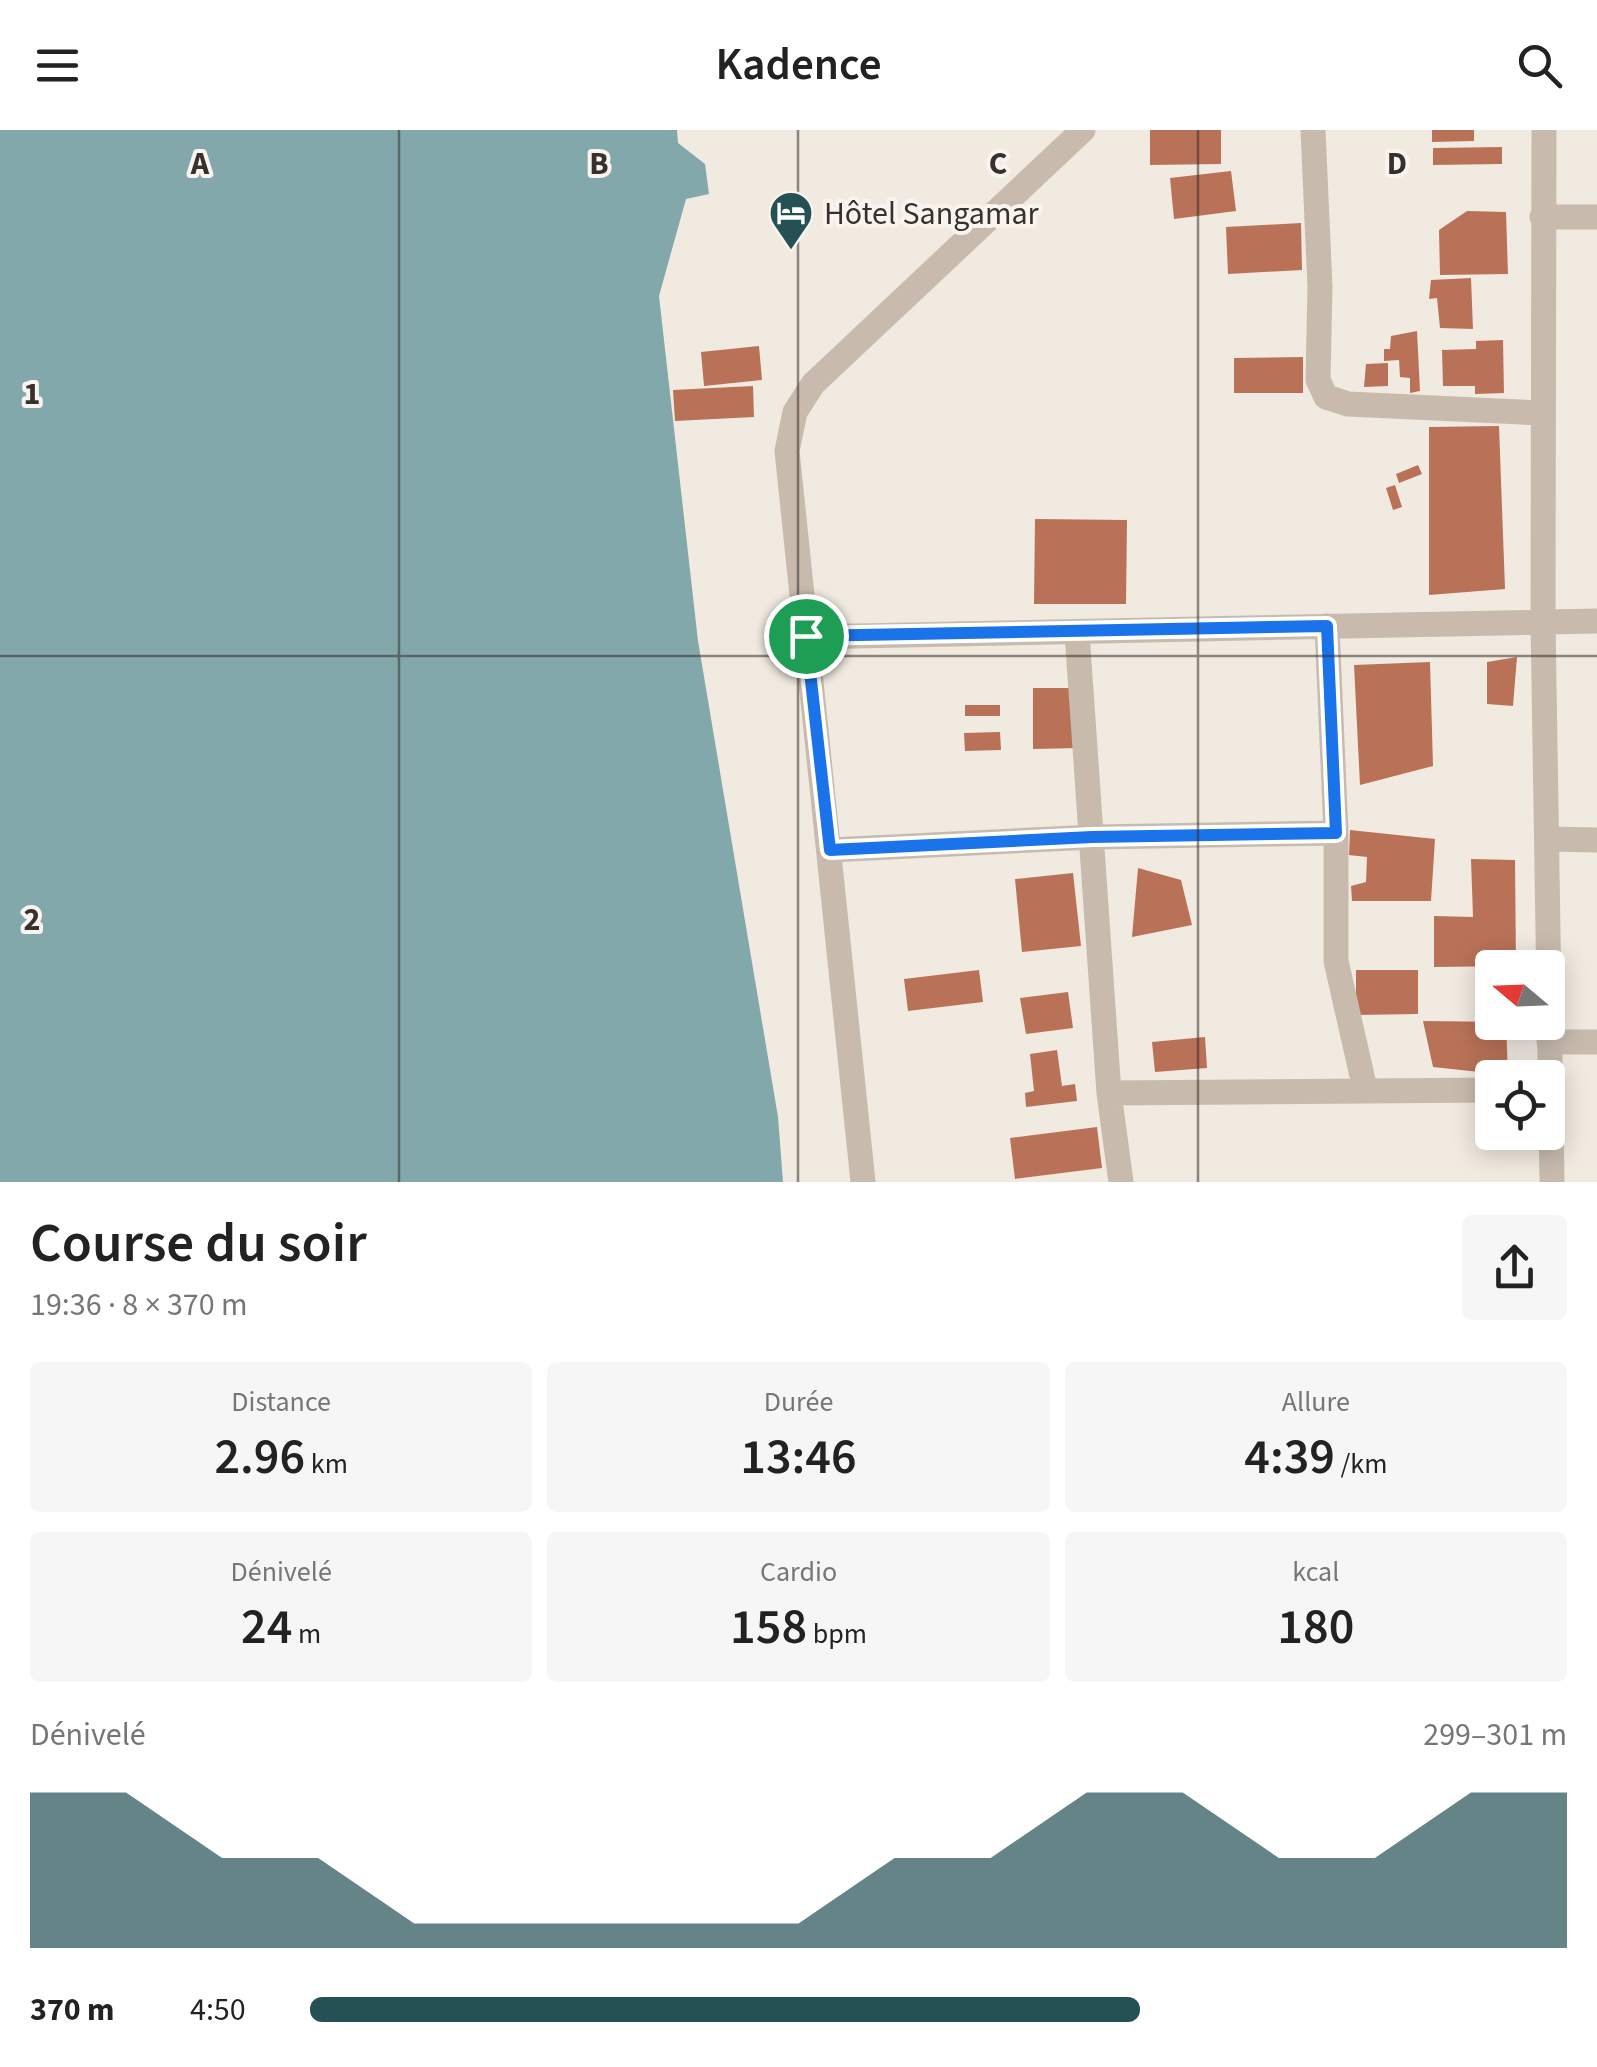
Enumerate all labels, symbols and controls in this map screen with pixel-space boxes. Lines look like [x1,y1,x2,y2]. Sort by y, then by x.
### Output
text: Kadence [716,33,882,97]
icon: menu [30,38,85,93]
icon: search [1512,38,1567,93]
text: A [190,141,210,187]
text: B [589,141,609,187]
text: C [989,141,1007,187]
text: D [1387,141,1407,187]
hotel icon: Hôtel Sangamar [768,190,814,251]
place label: Hôtel Sangamar [824,191,1040,237]
text: 1 [24,371,40,417]
pin [764,594,849,679]
icon: arrive [779,609,834,664]
text: 2 [24,897,40,943]
north arrow [1475,950,1565,1040]
map controls [1475,950,1565,1150]
button: locate [1475,1060,1565,1150]
text: Course du soir [30,1205,367,1283]
button: share [1462,1215,1567,1320]
text: 19:36 · 8 × 370 m [30,1282,248,1328]
text: Distance [231,1382,331,1422]
text: Durée [764,1382,833,1422]
text: Allure [1282,1382,1350,1422]
text: 2.96 [214,1422,305,1493]
text: 13:46 [740,1422,857,1493]
text: 4:39 [1244,1422,1335,1493]
text: km [305,1444,348,1484]
text: /km [1335,1444,1387,1484]
text: Dénivelé [231,1552,332,1592]
text: Cardio [760,1552,837,1592]
text: kcal [1292,1552,1339,1592]
text: 24 [241,1592,292,1663]
text: 158 [730,1592,807,1663]
text: 180 [1277,1592,1354,1663]
text: m [292,1614,321,1654]
text: bpm [807,1614,867,1654]
text: Dénivelé [30,1712,146,1758]
text: 299–301 m [1423,1712,1567,1758]
text: 370 m [30,1987,115,2033]
text: 4:50 [190,1987,246,2033]

